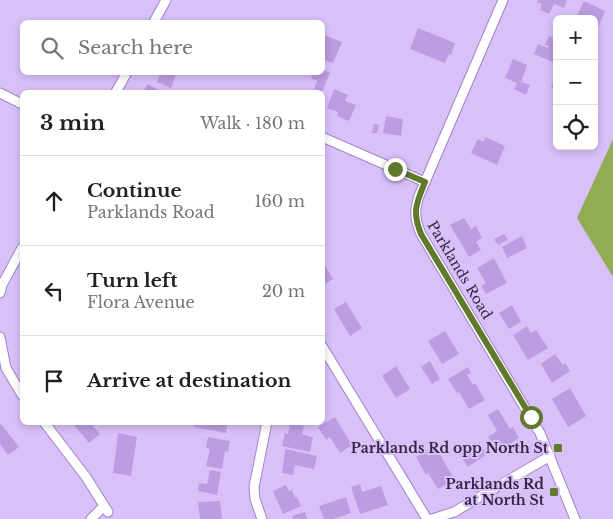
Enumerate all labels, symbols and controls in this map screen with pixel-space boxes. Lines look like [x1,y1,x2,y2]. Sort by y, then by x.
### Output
map controls [553,15,598,150]
button: + [553,15,598,60]
search box [20,20,325,75]
icon: search [38,34,66,62]
text: Search here [78,36,193,59]
button: − [553,60,598,105]
button: locate [553,105,598,150]
text: 3 min [40,110,105,136]
text: Walk · 180 m [200,113,305,133]
route end [384,158,407,181]
text: Continue [87,179,182,202]
icon: ahead [40,187,68,215]
text: 160 m [254,191,305,211]
text: Parklands Road [87,202,214,222]
street label: Parklands Road [424,218,497,323]
text: Turn left [87,269,178,292]
icon: left [40,277,68,305]
text: 20 m [262,281,305,301]
text: Flora Avenue [87,292,195,312]
icon: arrive [40,367,68,395]
text: Arrive at destination [87,369,291,392]
route start [520,406,543,429]
place label: Parklands Rd opp North St [351,439,549,457]
marker: Parklands Rd opp North St [552,442,564,454]
place label: Parklands Rd at North St [446,475,545,509]
marker: Parklands Rd at North St [548,486,560,498]

